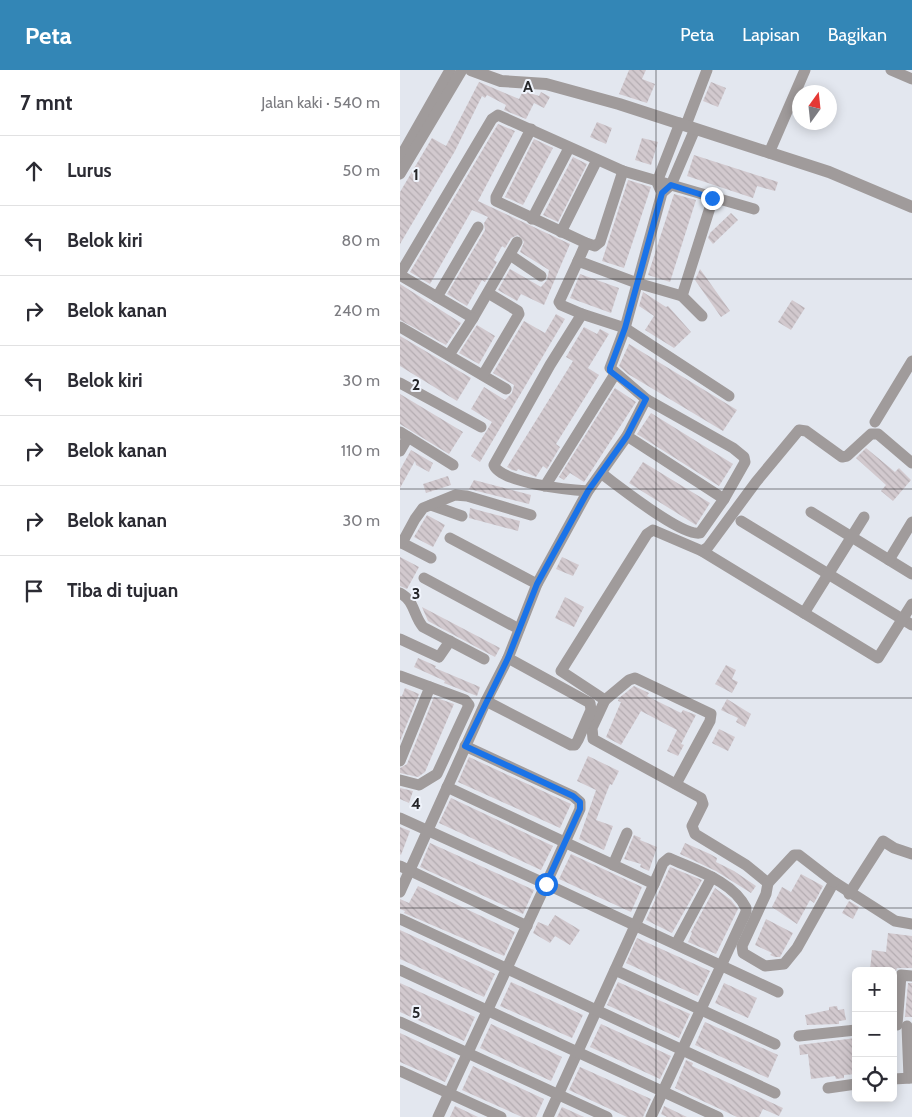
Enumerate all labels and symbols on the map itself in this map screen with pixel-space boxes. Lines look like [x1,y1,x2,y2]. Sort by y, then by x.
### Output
text: A [523,77,533,96]
north arrow [792,85,837,130]
text: 1 [413,165,419,184]
route end [701,187,724,210]
text: 2 [412,375,420,394]
text: 3 [412,584,420,603]
text: 4 [411,794,421,813]
route start [535,873,558,896]
text: 5 [412,1003,420,1022]

